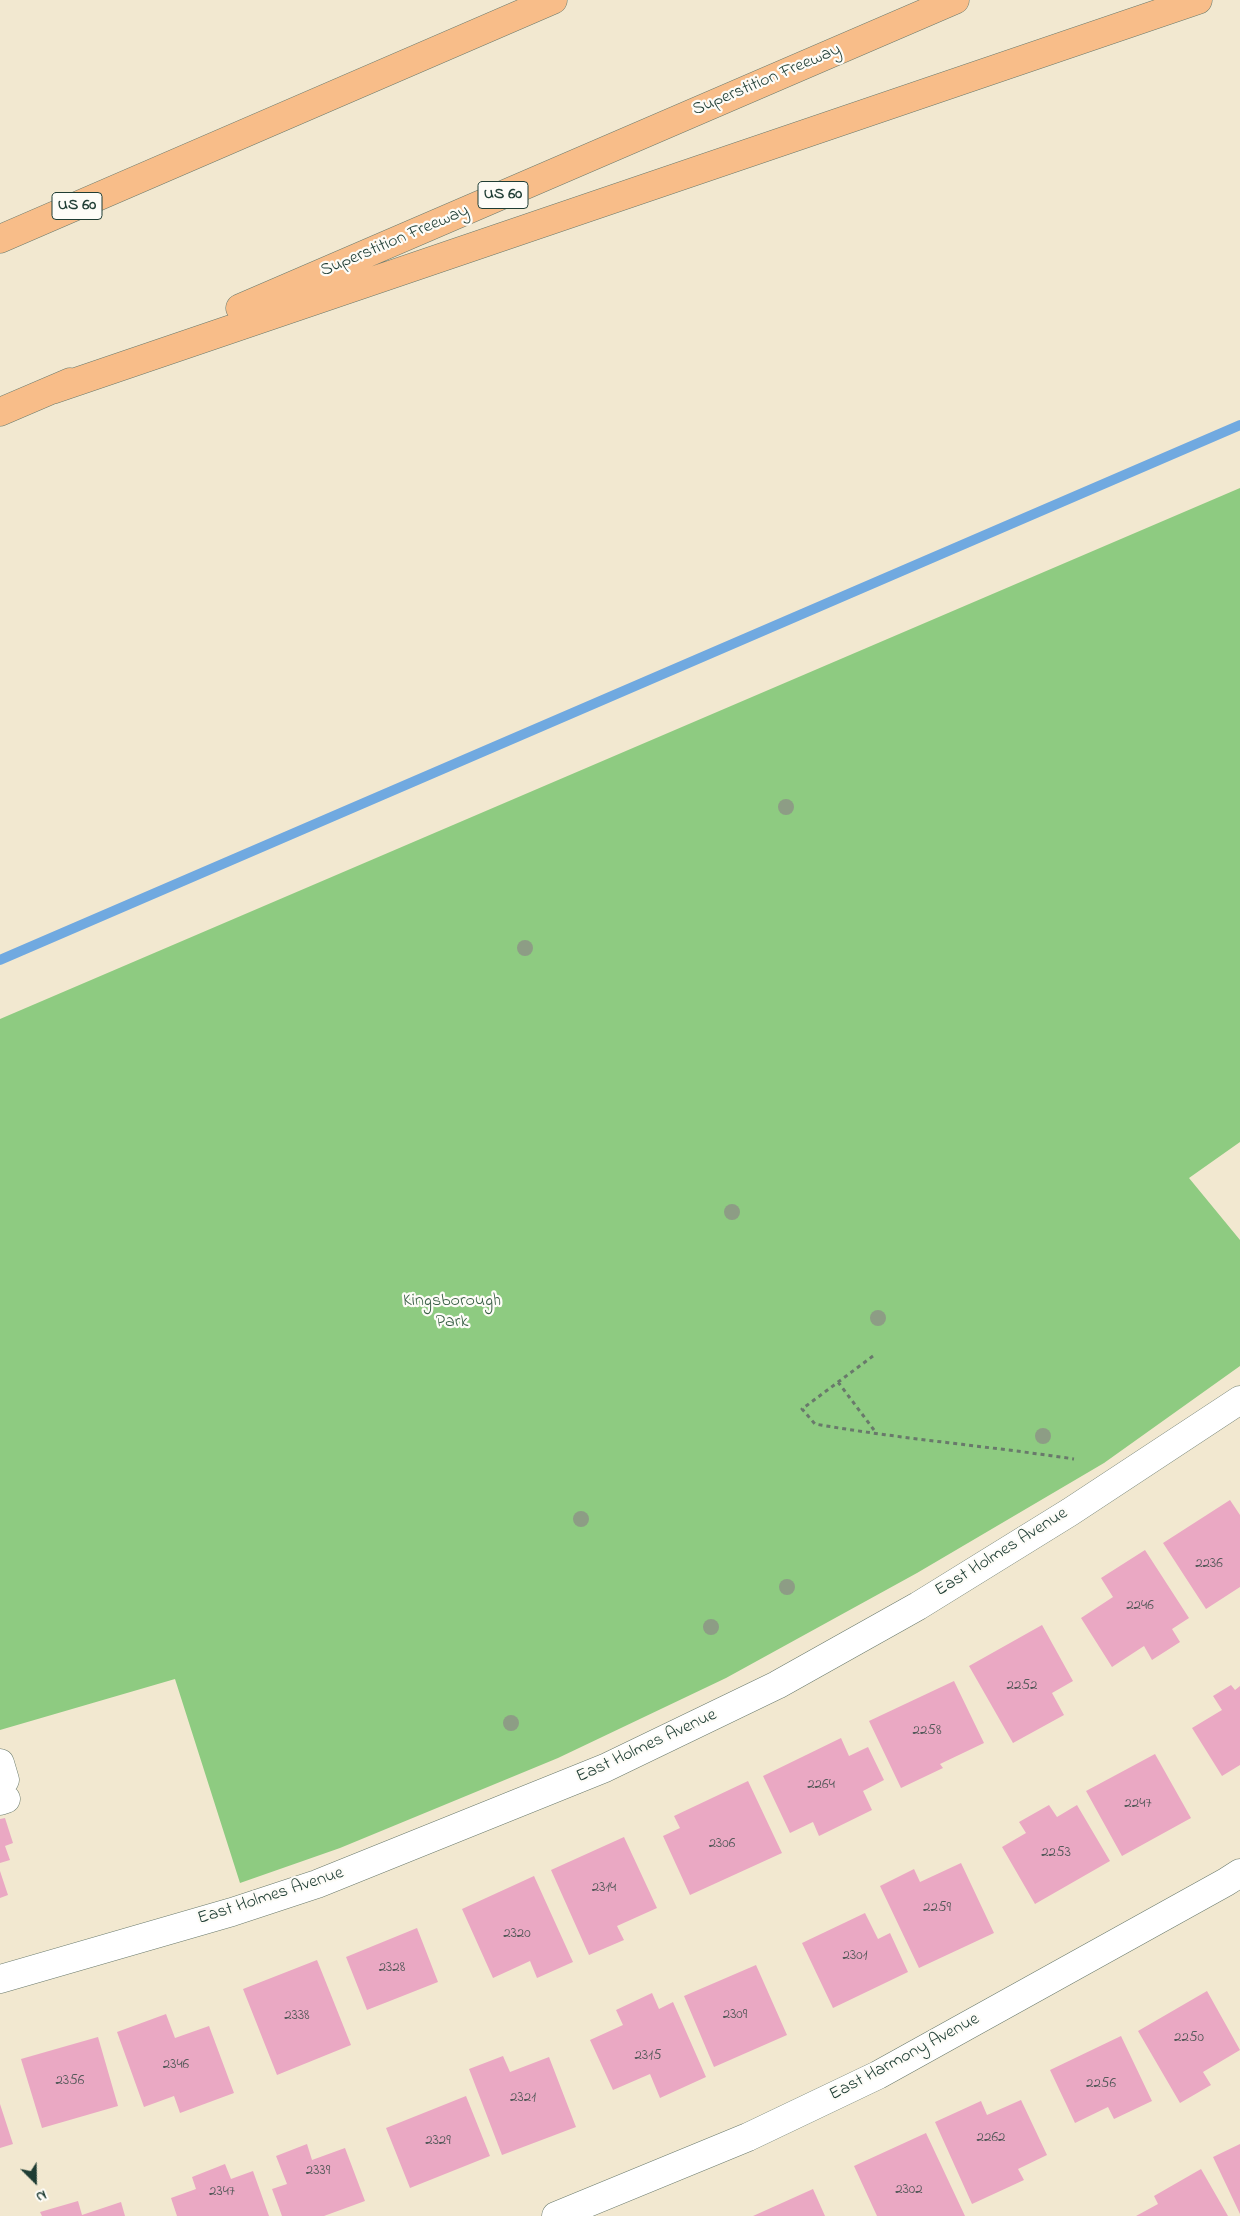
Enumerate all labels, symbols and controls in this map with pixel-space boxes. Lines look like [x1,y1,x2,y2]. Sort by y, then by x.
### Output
street label: Superstition Freeway [690,40,844,122]
road number: US 60 [478,182,528,208]
road number: US 60 [52,192,102,220]
street label: Superstition Freeway [318,201,472,283]
park label: Kingsborough Park [403,1291,501,1334]
street label: East Holmes Avenue [932,1504,1072,1602]
house number: 2236 [1195,1556,1223,1574]
house number: 2246 [1126,1598,1154,1616]
house number: 2252 [1007,1678,1037,1696]
street label: East Holmes Avenue [573,1705,721,1789]
house number: 2258 [912,1723,942,1741]
house number: 2264 [807,1777,835,1795]
house number: 2247 [1124,1796,1152,1814]
house number: 2306 [709,1836,735,1854]
house number: 2253 [1041,1845,1071,1863]
street label: East Holmes Avenue [195,1863,347,1931]
house number: 2314 [592,1880,616,1898]
house number: 2259 [923,1900,951,1918]
house number: 2320 [503,1926,531,1944]
house number: 2301 [843,1948,867,1966]
house number: 2328 [379,1960,405,1978]
house number: 2309 [723,2007,747,2025]
house number: 2338 [284,2008,310,2026]
street label: East Harmony Avenue [826,2009,984,2107]
house number: 2250 [1174,2030,1204,2048]
house number: 2315 [635,2048,661,2066]
house number: 2346 [163,2057,189,2075]
house number: 2356 [56,2073,84,2091]
house number: 2256 [1086,2076,1116,2094]
house number: 2321 [510,2090,536,2108]
house number: 2262 [977,2130,1005,2148]
house number: 2329 [425,2133,451,2151]
north arrow [10,2156,60,2206]
house number: 2339 [306,2163,330,2181]
house number: 2302 [895,2182,923,2200]
text: N [33,2184,50,2207]
house number: 2347 [209,2184,235,2202]

